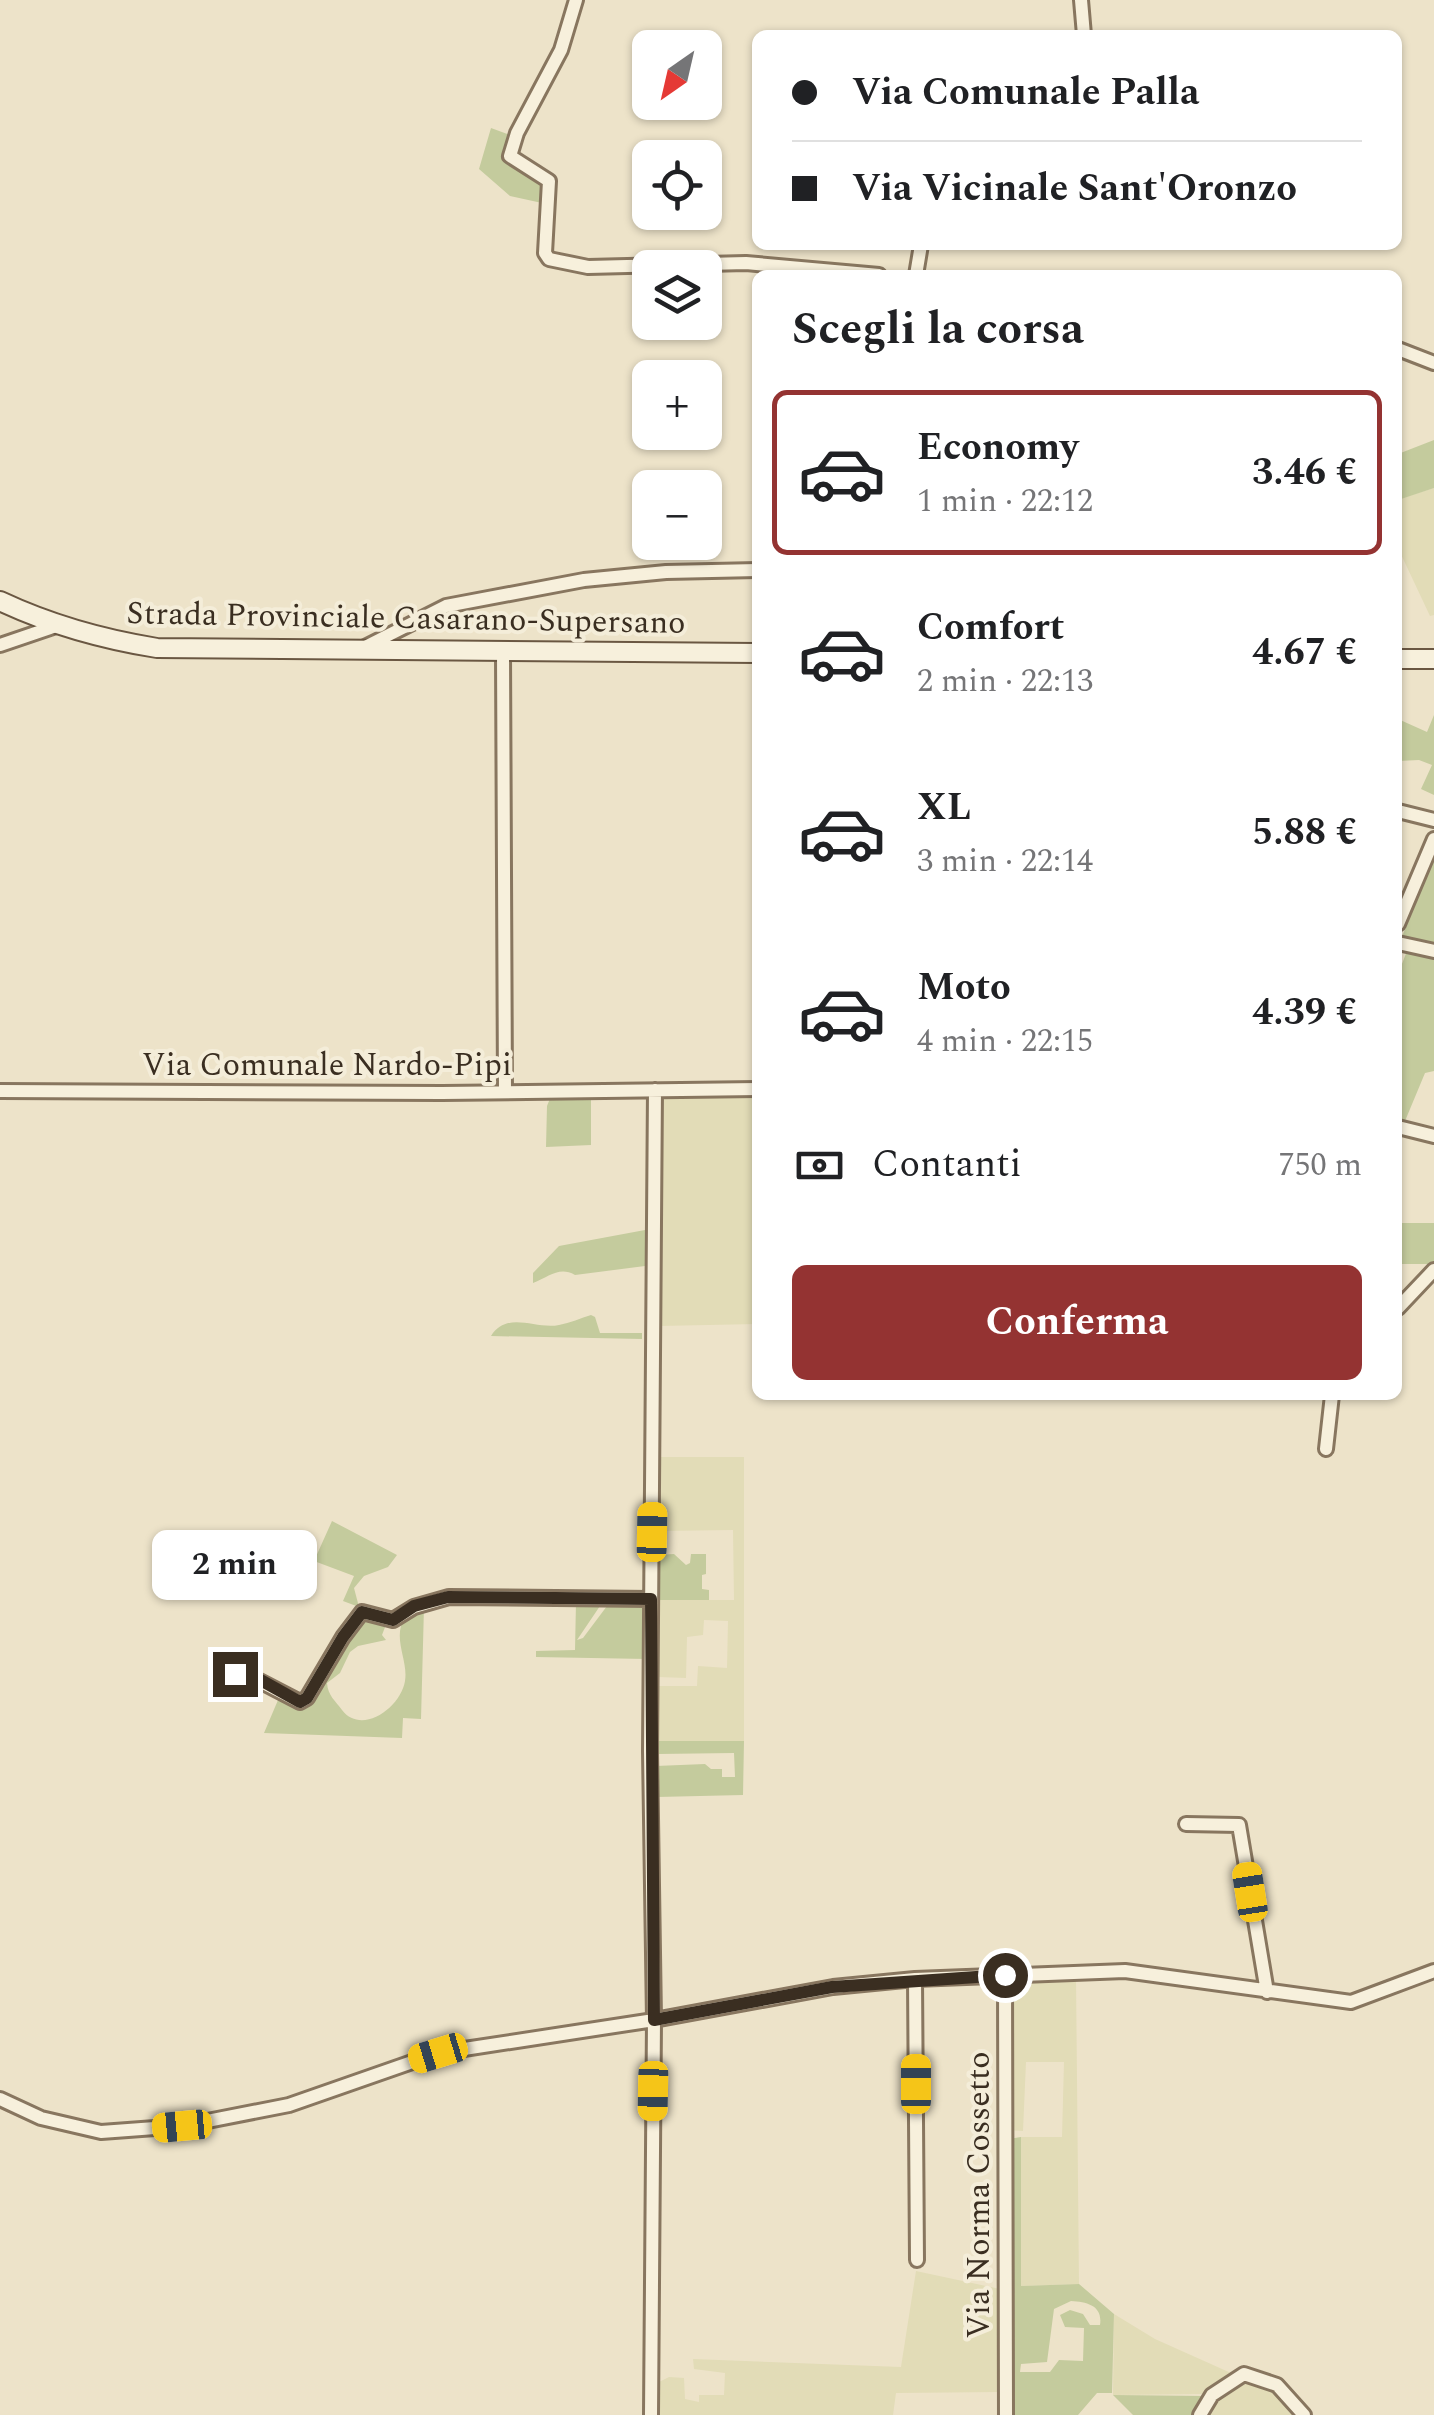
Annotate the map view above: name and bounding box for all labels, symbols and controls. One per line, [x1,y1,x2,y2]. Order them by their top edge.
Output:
north arrow [632,30,722,120]
map controls [632,30,722,560]
text: Via Comunale Palla [852,64,1199,122]
button: locate [632,140,722,230]
text: Via Vicinale Sant'Oronzo [852,160,1297,218]
button: layers [632,250,722,340]
text: Scegli la corsa [792,295,1084,364]
button: + [632,360,722,450]
text: Economy [917,419,1078,477]
icon: car [797,428,887,518]
text: 3.46 € [1252,444,1357,502]
button: − [632,470,722,560]
text: 1 min · 22:12 [917,477,1093,526]
street label: Strada Provinciale Casarano-Supersano [126,589,686,648]
text: Comfort [917,599,1064,657]
icon: car [797,608,887,698]
text: 4.67 € [1252,624,1357,682]
text: 2 min · 22:13 [917,657,1093,706]
text: XL [917,779,971,837]
icon: car [797,788,887,878]
text: 5.88 € [1252,804,1357,862]
text: 3 min · 22:14 [917,837,1093,886]
text: Moto [917,959,1011,1017]
icon: car [797,968,887,1058]
text: 4.39 € [1252,984,1357,1042]
text: 4 min · 22:15 [917,1017,1093,1066]
street label: Via Comunale Nardo-Pipi [142,1041,512,1090]
text: Contanti [872,1136,1022,1194]
icon: cash [792,1138,847,1193]
text: 750 m [1278,1141,1362,1190]
button: Conferma [792,1265,1362,1380]
car [636,1502,668,1562]
callout: 2 min [152,1529,318,1599]
text: 2 min [192,1540,277,1589]
route end [213,1652,258,1697]
car [1230,1860,1270,1924]
route start [983,1953,1028,1998]
car [405,2030,471,2076]
street label: Via Norma Cossetto [955,2051,1004,2339]
car [901,2054,931,2114]
car [637,2061,669,2121]
car [151,2108,213,2144]

